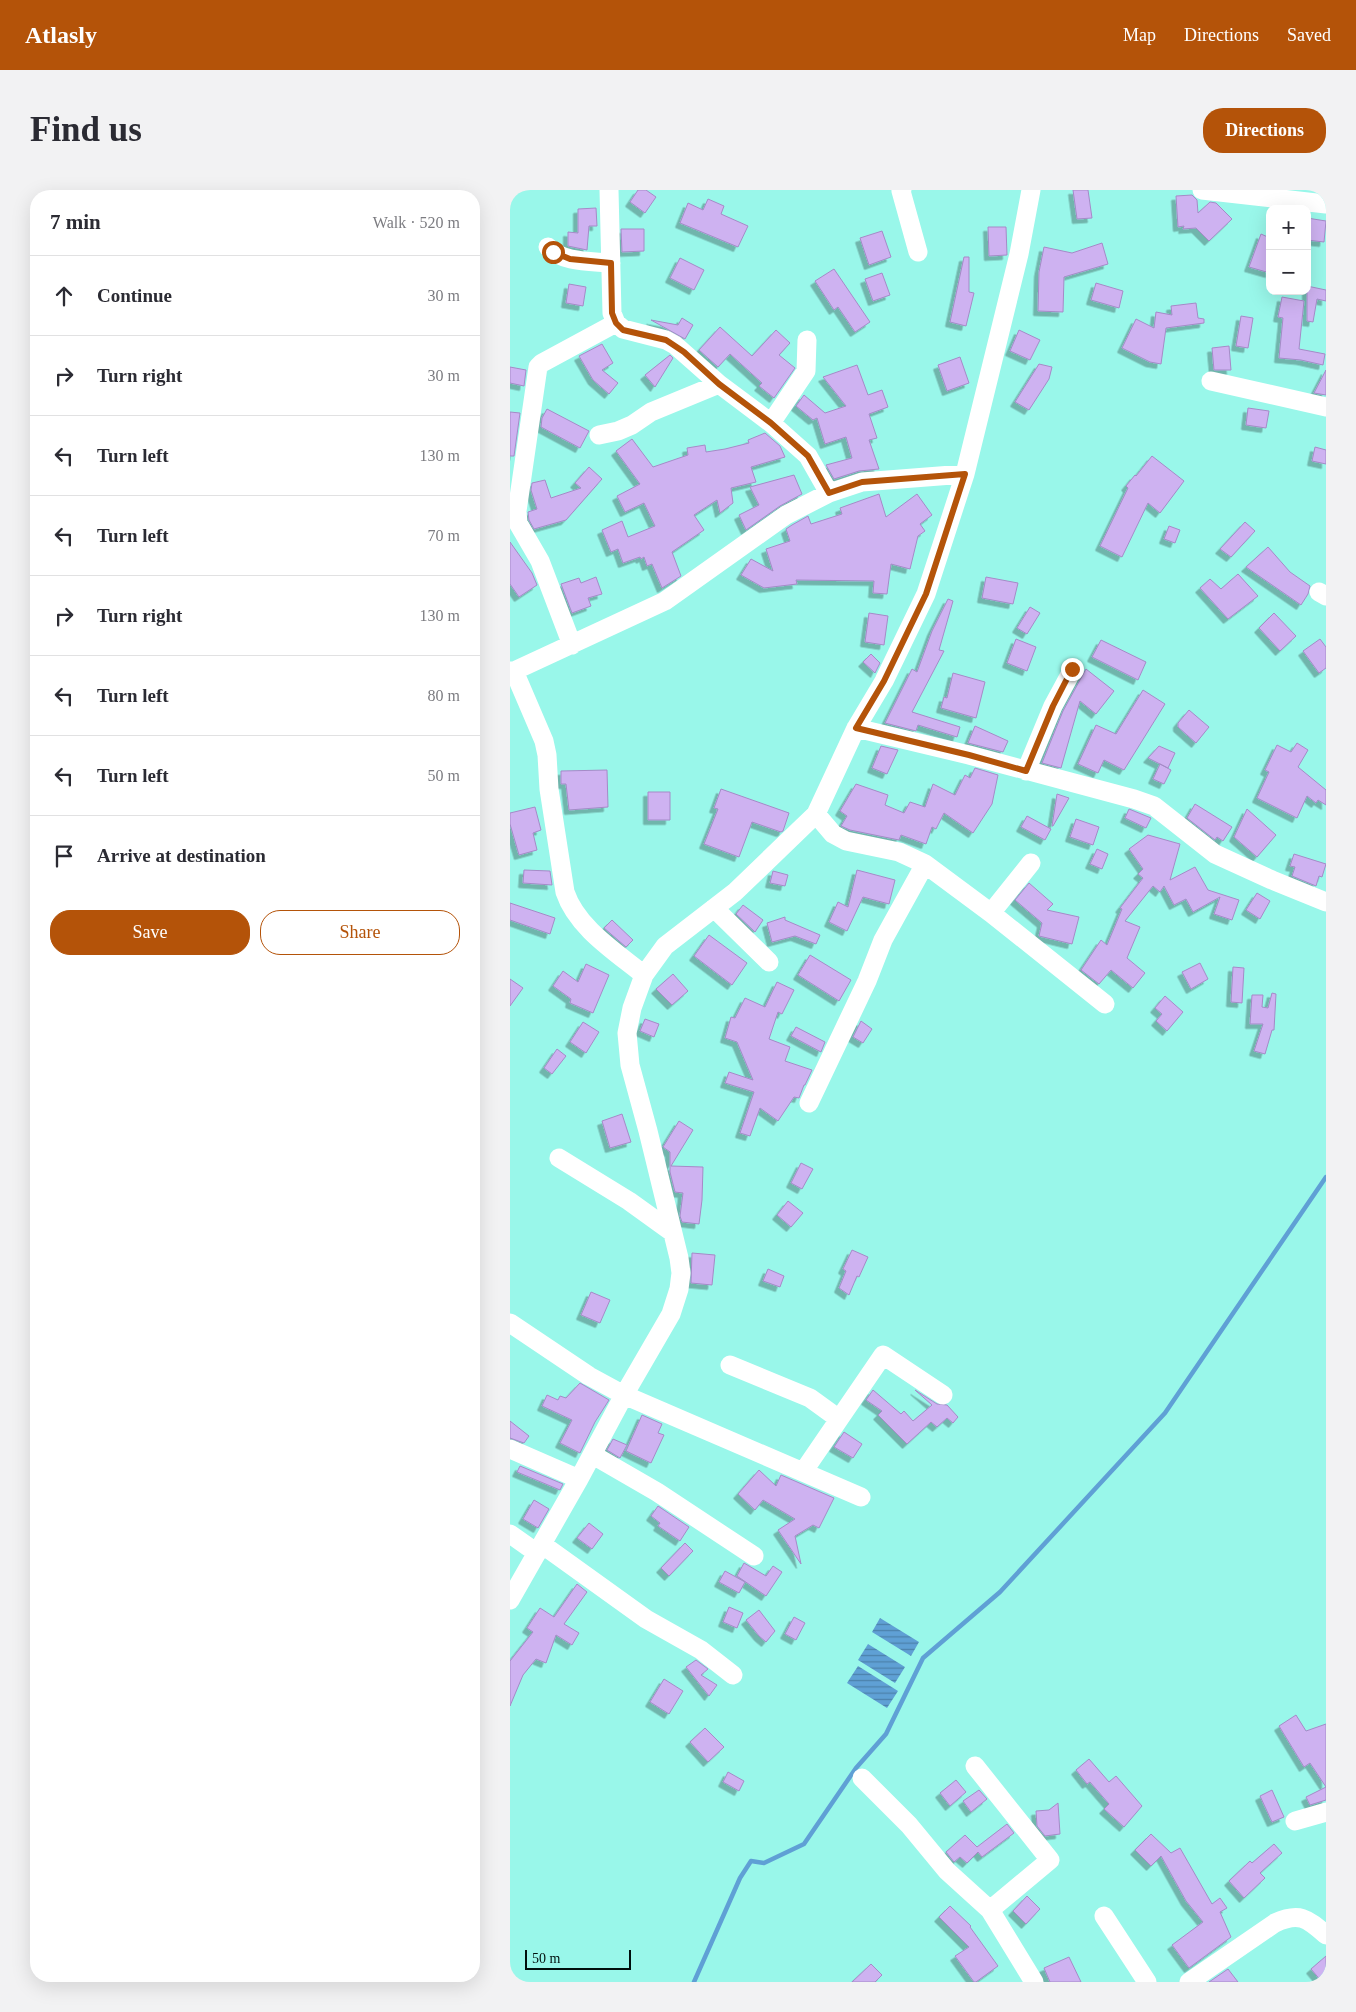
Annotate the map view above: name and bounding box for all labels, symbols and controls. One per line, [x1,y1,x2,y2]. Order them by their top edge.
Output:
text: Atlasly [25,22,97,48]
text: Map [1123,25,1156,45]
text: Directions [1184,25,1259,45]
text: Saved [1287,25,1331,45]
button: Directions [1203,108,1326,153]
text: Find us [30,110,142,149]
map controls [1266,205,1311,295]
button: + [1266,205,1311,250]
text: 7 min [50,210,101,234]
text: Walk · 520 m [373,214,460,231]
route start [542,241,565,264]
button: − [1266,250,1311,295]
icon: ahead [50,282,78,310]
text: Continue [97,285,172,306]
text: 30 m [428,287,460,304]
icon: right [50,362,78,390]
text: Turn right [97,365,182,386]
text: 30 m [428,367,460,384]
icon: left [50,442,78,470]
text: Turn left [97,445,169,466]
text: 130 m [420,447,460,464]
icon: left [50,522,78,550]
text: Turn left [97,525,169,546]
text: 70 m [428,527,460,544]
icon: right [50,602,78,630]
text: Turn right [97,605,182,626]
text: 130 m [420,607,460,624]
route end [1061,658,1084,681]
icon: left [50,682,78,710]
text: Turn left [97,685,169,706]
text: 80 m [428,687,460,704]
icon: left [50,762,78,790]
text: Turn left [97,765,169,786]
text: 50 m [428,767,460,784]
icon: arrive [50,842,78,870]
text: Arrive at destination [97,845,266,866]
button: Save [50,910,250,955]
button: Share [260,910,460,955]
scale bar [525,1947,631,1970]
text: 50 m [532,1951,560,1966]

